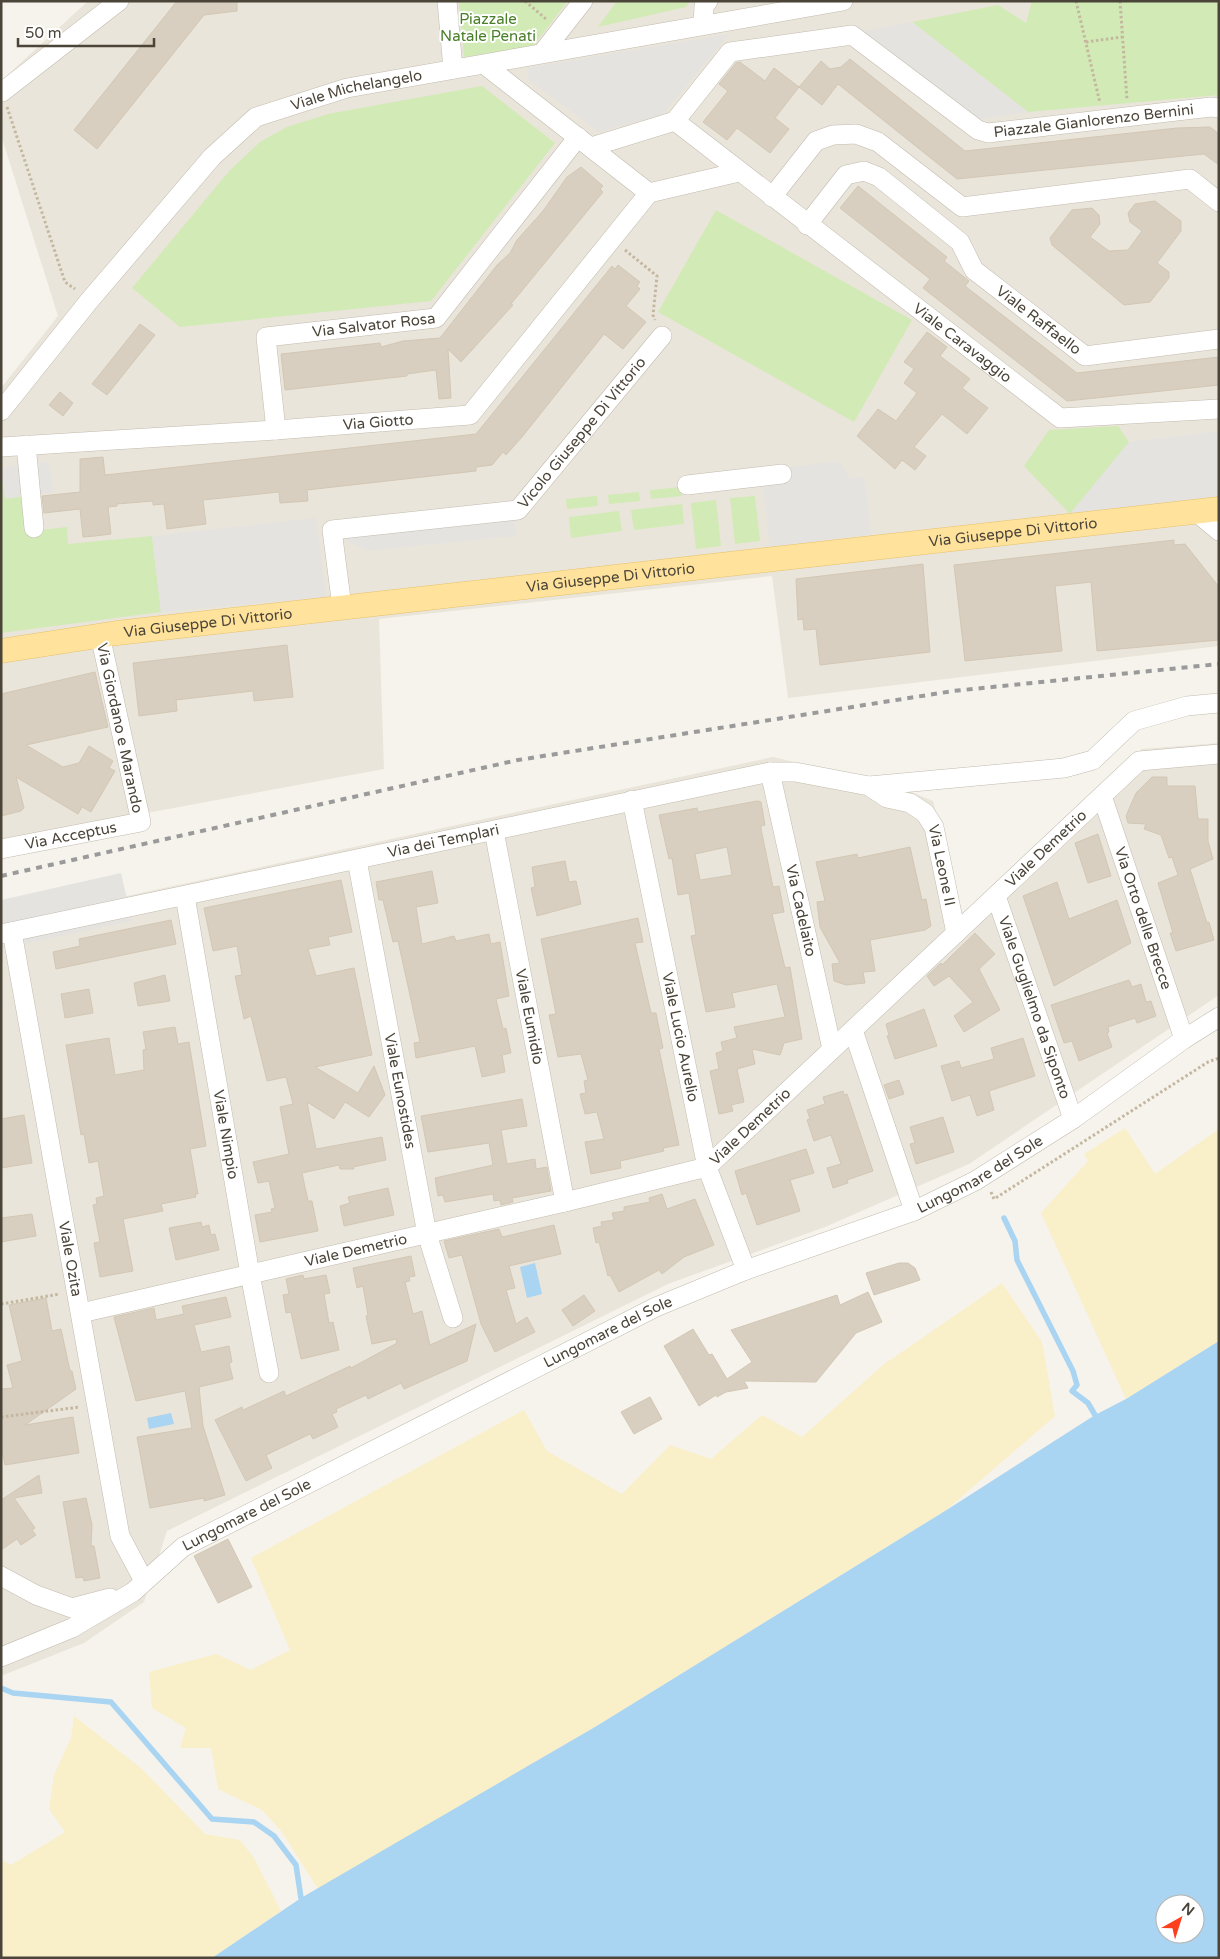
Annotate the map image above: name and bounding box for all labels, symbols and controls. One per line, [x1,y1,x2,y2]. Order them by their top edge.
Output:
park label: Piazzale Natale Penati [440,10,536,45]
scale bar [18,15,154,47]
text: 50 m [25,24,62,42]
street label: Viale Michelangelo [289,66,423,114]
street label: Piazzale Gianlorenzo Bernini [993,100,1195,141]
street label: Viale Raffaello [993,282,1085,359]
street label: Viale Caravaggio [910,299,1015,386]
street label: Via Salvator Rosa [311,309,436,341]
street label: Vicolo Giuseppe Di Vittorio [514,353,650,512]
street label: Via Giotto [342,410,414,434]
street label: Via Giuseppe Di Vittorio [928,514,1098,551]
street label: Via Giuseppe Di Vittorio [525,559,696,596]
street label: Via Giuseppe Di Vittorio [123,604,293,641]
street label: Via Giordano e Marando [93,641,147,815]
street label: Viale Demetrio [1002,806,1090,891]
street label: Via Acceptus [23,818,118,853]
street label: Via dei Templari [386,820,501,861]
street label: Via Leone II [925,823,959,907]
street label: Via Orto delle Brecce [1111,845,1176,992]
street label: Via Cadelaito [782,863,820,958]
street label: Viale Guglielmo da Siponto [995,914,1074,1101]
street label: Viale Eumidio [512,967,547,1066]
street label: Viale Lucio Aurelio [658,971,702,1104]
street label: Viale Eunostides [381,1032,420,1150]
street label: Viale Demetrio [706,1084,794,1169]
street label: Viale Nimpio [209,1088,243,1181]
street label: Lungomare del Sole [914,1131,1046,1217]
street label: Viale Ozita [55,1220,86,1298]
street label: Viale Demetrio [303,1229,409,1270]
street label: Lungomare del Sole [540,1292,675,1372]
street label: Lungomare del Sole [179,1475,314,1555]
north arrow [1155,1894,1205,1944]
text: N [1178,1899,1198,1919]

